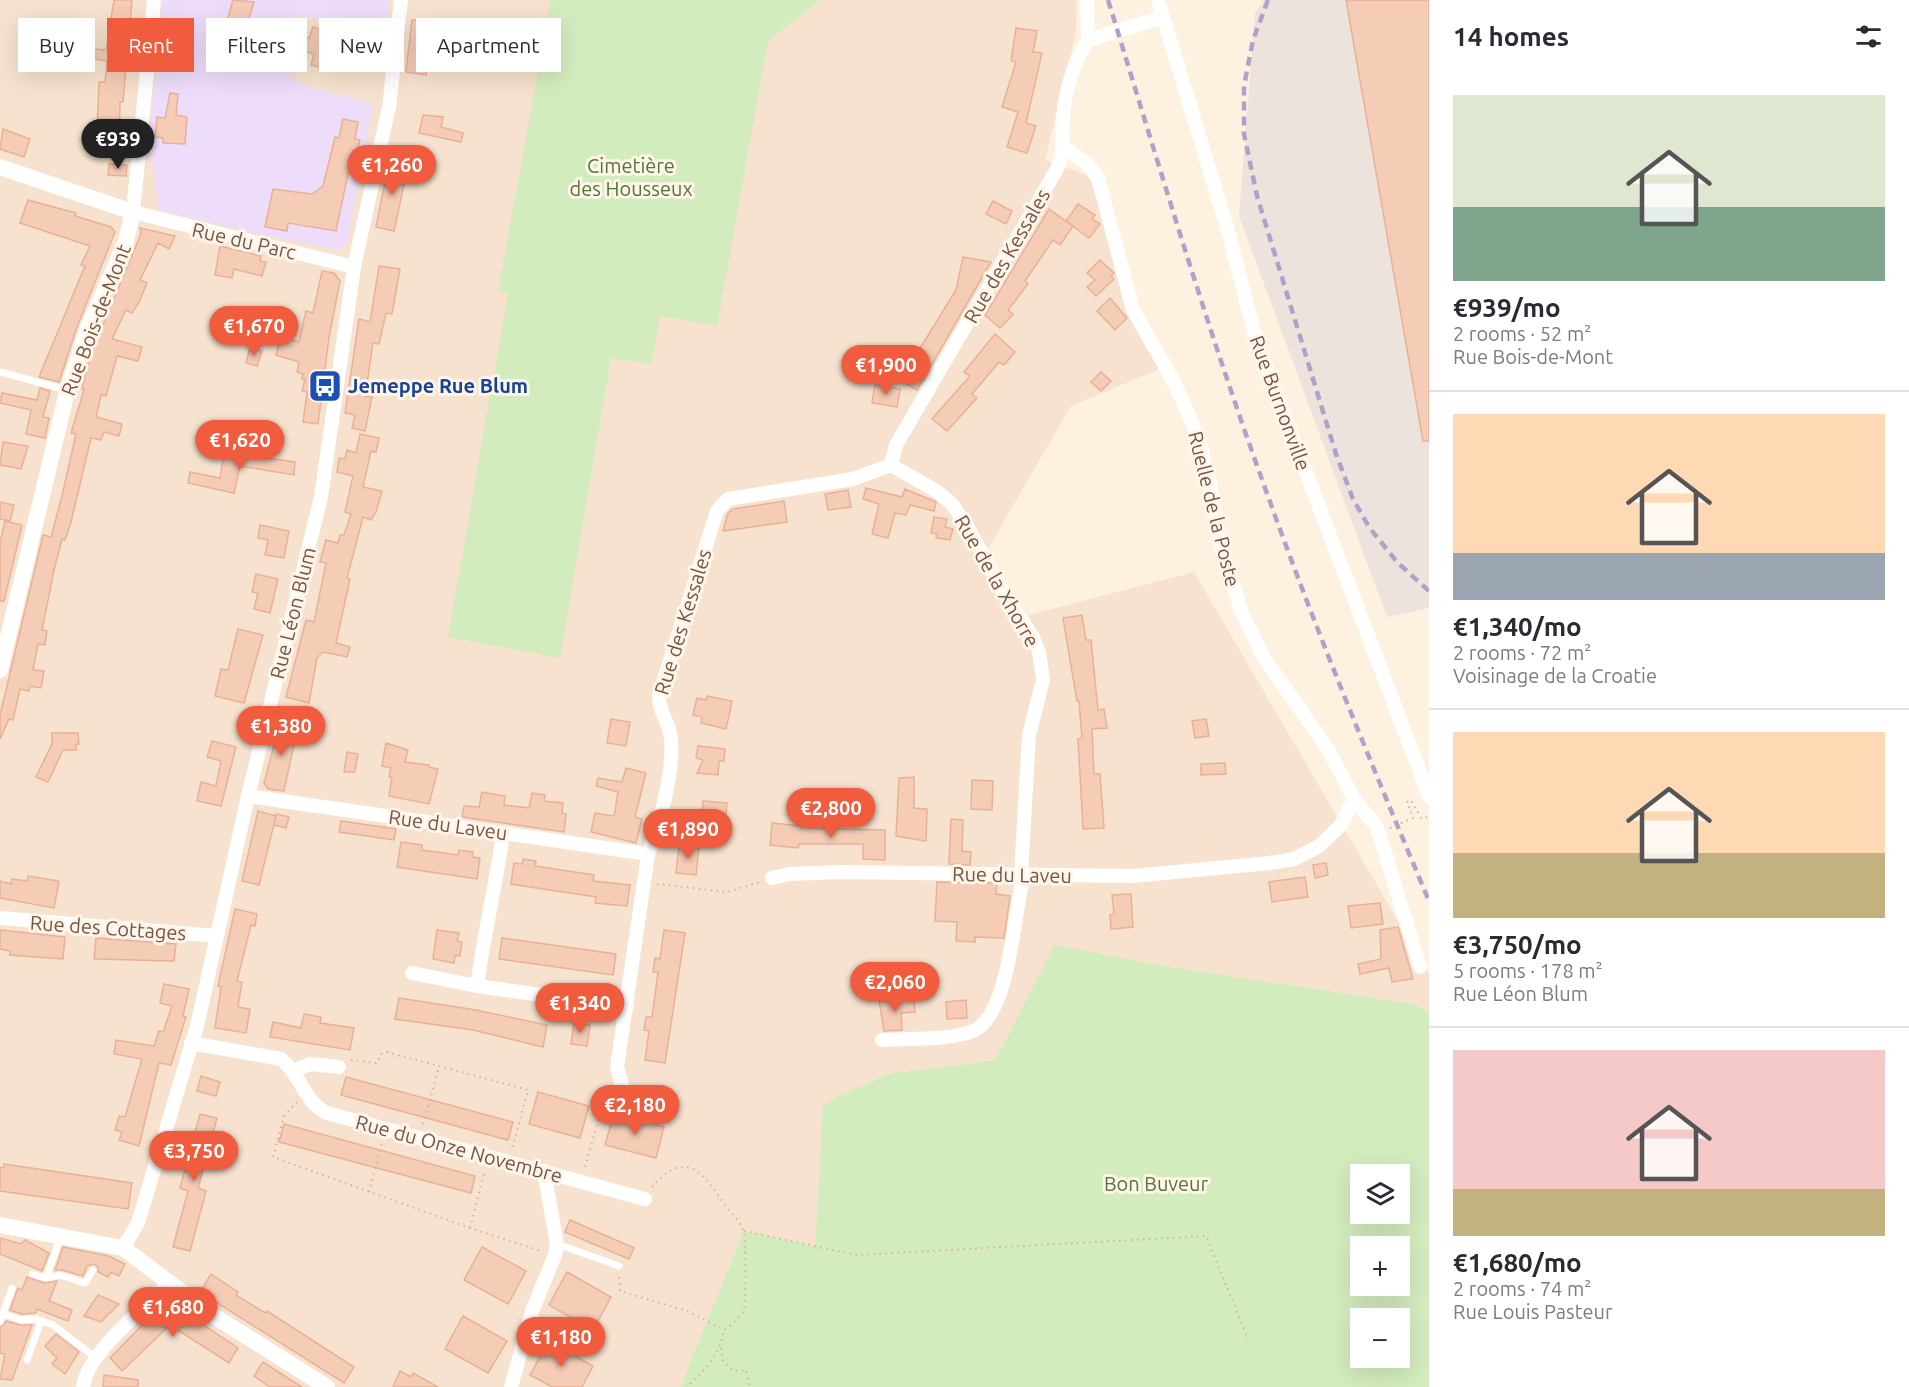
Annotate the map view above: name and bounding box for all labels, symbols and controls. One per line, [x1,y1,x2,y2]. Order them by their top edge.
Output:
chip: Buy [18,18,95,72]
chip: Rent [107,18,194,72]
chip: Filters [206,18,307,72]
chip: New [319,18,404,72]
chip: Apartment [416,18,561,72]
icon: filters [1852,20,1885,53]
text: 14 homes [1453,22,1569,51]
pin: €939 [82,119,154,170]
text: €939 [95,127,141,150]
icon: home [1615,134,1723,242]
pin: €1,260 [343,145,441,196]
text: €1,260 [361,153,423,176]
park label: Cimetière des Housseux [570,154,692,200]
street label: Rue des Kessales [959,185,1054,327]
street label: Rue du Parc [190,217,298,264]
street label: Rue Bois-de-Mont [56,241,135,399]
text: €939/mo [1453,293,1561,322]
pin: €1,670 [205,306,303,357]
text: €1,670 [223,314,285,337]
text: 2 rooms · 52 m² [1453,322,1591,345]
street label: Rue Burnonville [1245,332,1316,473]
pin: €1,900 [837,345,935,396]
text: Rue Bois-de-Mont [1453,345,1613,368]
text: €1,900 [855,353,917,376]
bus stop icon: Jemeppe Rue Blum [307,368,343,404]
place label: Jemeppe Rue Blum [348,374,528,397]
pin: €1,620 [191,420,289,471]
text: €1,620 [209,428,271,451]
street label: Ruelle de la Poste [1184,429,1245,589]
icon: home [1615,453,1723,561]
street label: Rue de la Xhorre [950,511,1045,651]
street label: Rue Léon Blum [265,545,320,681]
street label: Rue des Kessales [649,546,716,697]
text: €1,340/mo [1453,612,1582,641]
text: 2 rooms · 72 m² [1453,641,1591,664]
text: Voisinage de la Croatie [1453,664,1657,687]
pin: €1,380 [232,706,330,757]
text: €1,380 [250,714,312,737]
icon: home [1615,771,1723,879]
pin: €2,800 [782,788,880,839]
text: €2,800 [800,796,862,819]
street label: Rue du Laveu [387,805,509,844]
pin: €1,890 [639,809,737,860]
text: €1,890 [657,817,719,840]
street label: Rue du Laveu [952,862,1072,887]
street label: Rue des Cottages [29,911,187,944]
text: €3,750/mo [1453,930,1582,959]
text: 5 rooms · 178 m² [1453,959,1603,982]
pin: €2,060 [846,962,944,1013]
text: €2,060 [864,970,926,993]
text: Rue Léon Blum [1453,982,1588,1005]
pin: €1,340 [531,983,629,1034]
text: €1,340 [549,991,611,1014]
pin: €2,180 [586,1085,684,1136]
icon: home [1615,1089,1723,1197]
text: €2,180 [604,1093,666,1116]
street label: Rue du Onze Novembre [353,1110,565,1187]
pin: €3,750 [145,1131,243,1182]
text: €3,750 [163,1139,225,1162]
map controls [1350,1164,1410,1368]
button: layers [1350,1164,1410,1224]
park label: Bon Buveur [1104,1172,1209,1195]
button: + [1350,1236,1410,1296]
text: €1,680/mo [1453,1248,1582,1277]
text: 2 rooms · 74 m² [1453,1277,1591,1300]
pin: €1,680 [124,1287,222,1338]
text: €1,680 [142,1295,204,1318]
text: Rue Louis Pasteur [1453,1300,1613,1323]
button: − [1350,1308,1410,1368]
pin: €1,180 [512,1317,610,1368]
text: €1,180 [530,1325,592,1348]

